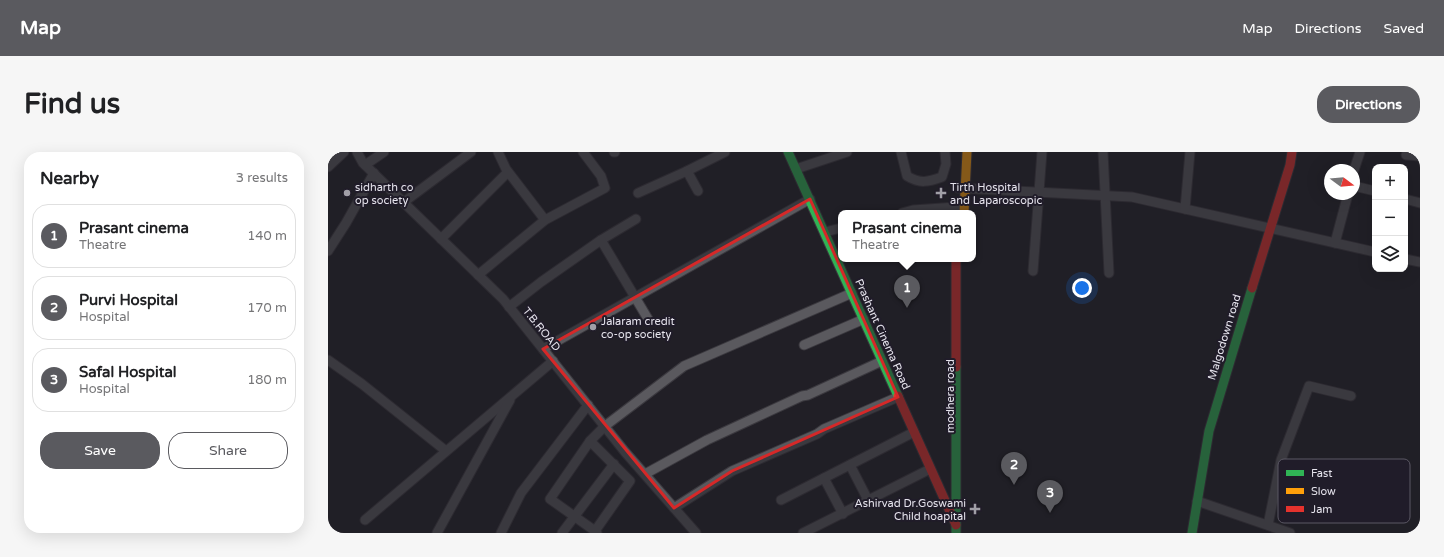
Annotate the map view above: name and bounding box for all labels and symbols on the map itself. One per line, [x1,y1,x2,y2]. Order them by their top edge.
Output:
north arrow [1324,164,1360,200]
place label: sidharth co op society [355,181,414,207]
place label: Tirth Hospital and Laparoscopic [950,181,1043,207]
marker: Tirth Hospital and Laparoscopic [935,187,947,199]
marker: sidharth co op society [342,188,352,198]
pin: 1 [894,275,920,308]
street label: Prashant Cinema Road [852,277,913,392]
your location [1072,278,1092,298]
street label: Malgodown road [1205,293,1244,382]
street label: T.B.ROAD [520,305,563,354]
place label: Jalaram credit co-op society [601,315,675,341]
marker: Jalaram credit co-op society [588,322,598,332]
street label: modhera road [944,359,957,433]
pin: 2 [1001,452,1027,485]
legend [1278,459,1410,523]
text: Fast [1311,467,1332,480]
pin: 3 [1037,480,1063,513]
text: Slow [1311,485,1336,498]
place label: Ashirvad Dr.Goswami Child hoapital [855,497,966,523]
marker: Ashirvad Dr.Goswami Child hoapital [969,503,981,515]
text: Jam [1311,503,1332,516]

